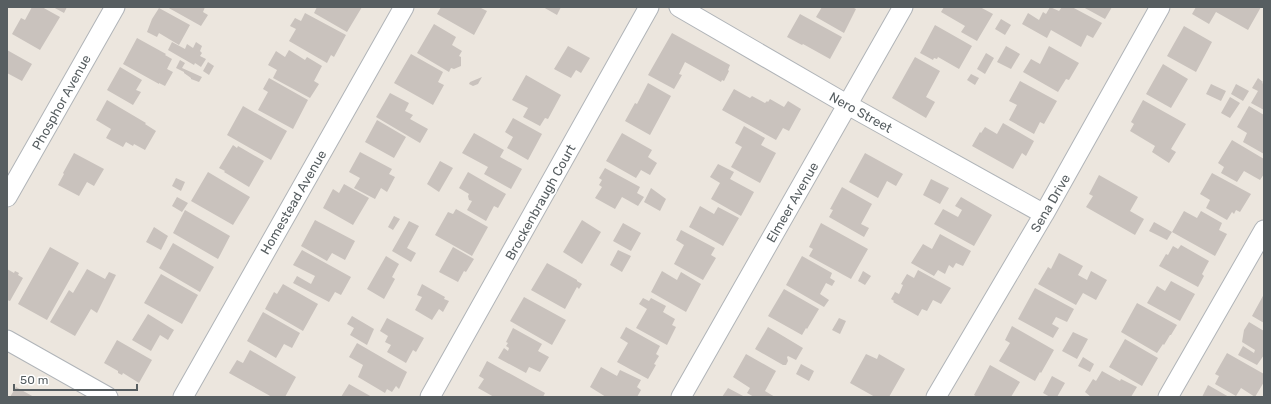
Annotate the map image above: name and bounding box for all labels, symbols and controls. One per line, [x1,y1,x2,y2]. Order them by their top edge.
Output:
street label: Phosphor Avenue [29,52,94,152]
street label: Nero Street [827,89,895,136]
street label: Brockenbraugh Court [502,142,579,263]
street label: Homestead Avenue [257,147,329,257]
street label: Elmeer Avenue [763,159,821,245]
street label: Sena Drive [1028,171,1073,235]
scale bar [14,366,137,392]
text: 50 m [20,373,48,387]

